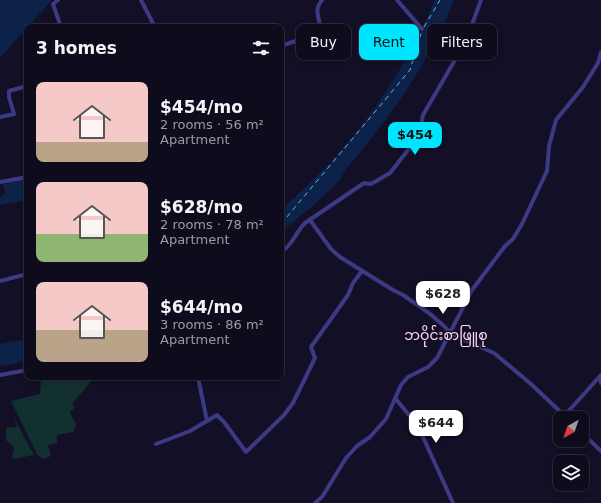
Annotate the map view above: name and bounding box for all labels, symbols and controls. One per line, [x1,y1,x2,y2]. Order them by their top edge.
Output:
chip: Buy [296,24,351,60]
chip: Rent [359,24,419,60]
chip: Filters [427,24,497,60]
icon: filters [250,37,272,59]
text: 3 homes [36,38,117,58]
text: $454/mo [160,97,243,117]
icon: home [68,98,116,146]
text: 2 rooms · 56 m² [160,117,264,132]
pin: $454 [391,122,439,156]
text: $454 [397,127,433,142]
text: Apartment [160,132,230,147]
text: $628/mo [160,197,243,217]
icon: home [68,198,116,246]
text: 2 rooms · 78 m² [160,217,264,232]
text: Apartment [160,232,230,247]
pin: $628 [419,281,467,315]
text: $628 [425,286,461,301]
text: $644/mo [160,297,243,317]
icon: home [68,298,116,346]
text: 3 rooms · 86 m² [160,317,264,332]
district label: ဘဝိုင်းစာဖြူစု [404,325,488,347]
text: Apartment [160,332,230,347]
pin: $644 [412,410,460,444]
north arrow [553,411,589,447]
map controls [553,411,589,491]
text: $644 [418,415,454,430]
button: layers [553,455,589,491]

